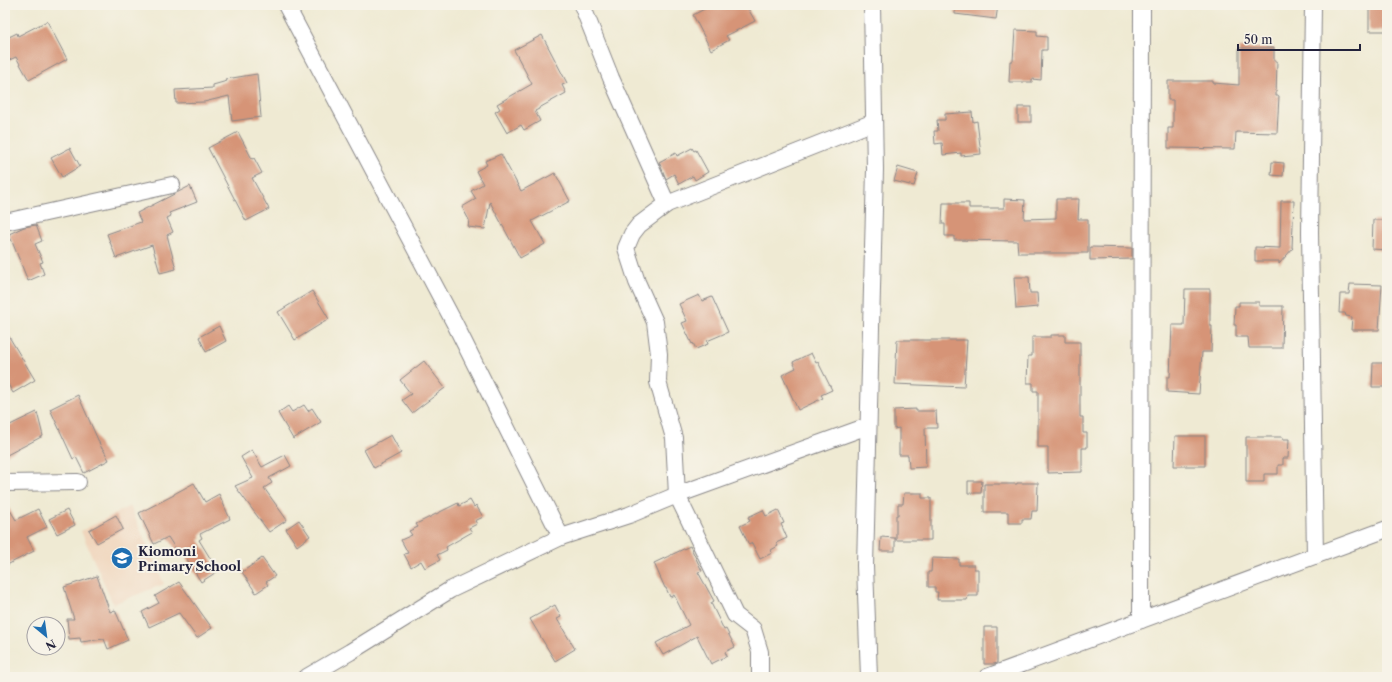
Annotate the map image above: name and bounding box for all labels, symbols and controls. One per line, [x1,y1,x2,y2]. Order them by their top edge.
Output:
scale bar [1238,26,1360,52]
text: 50 m [1244,32,1273,47]
place label: Kiomoni Primary School [138,543,242,574]
school or university icon: Kiomoni Primary School [109,545,135,571]
north arrow [26,616,66,656]
text: N [43,636,58,653]

